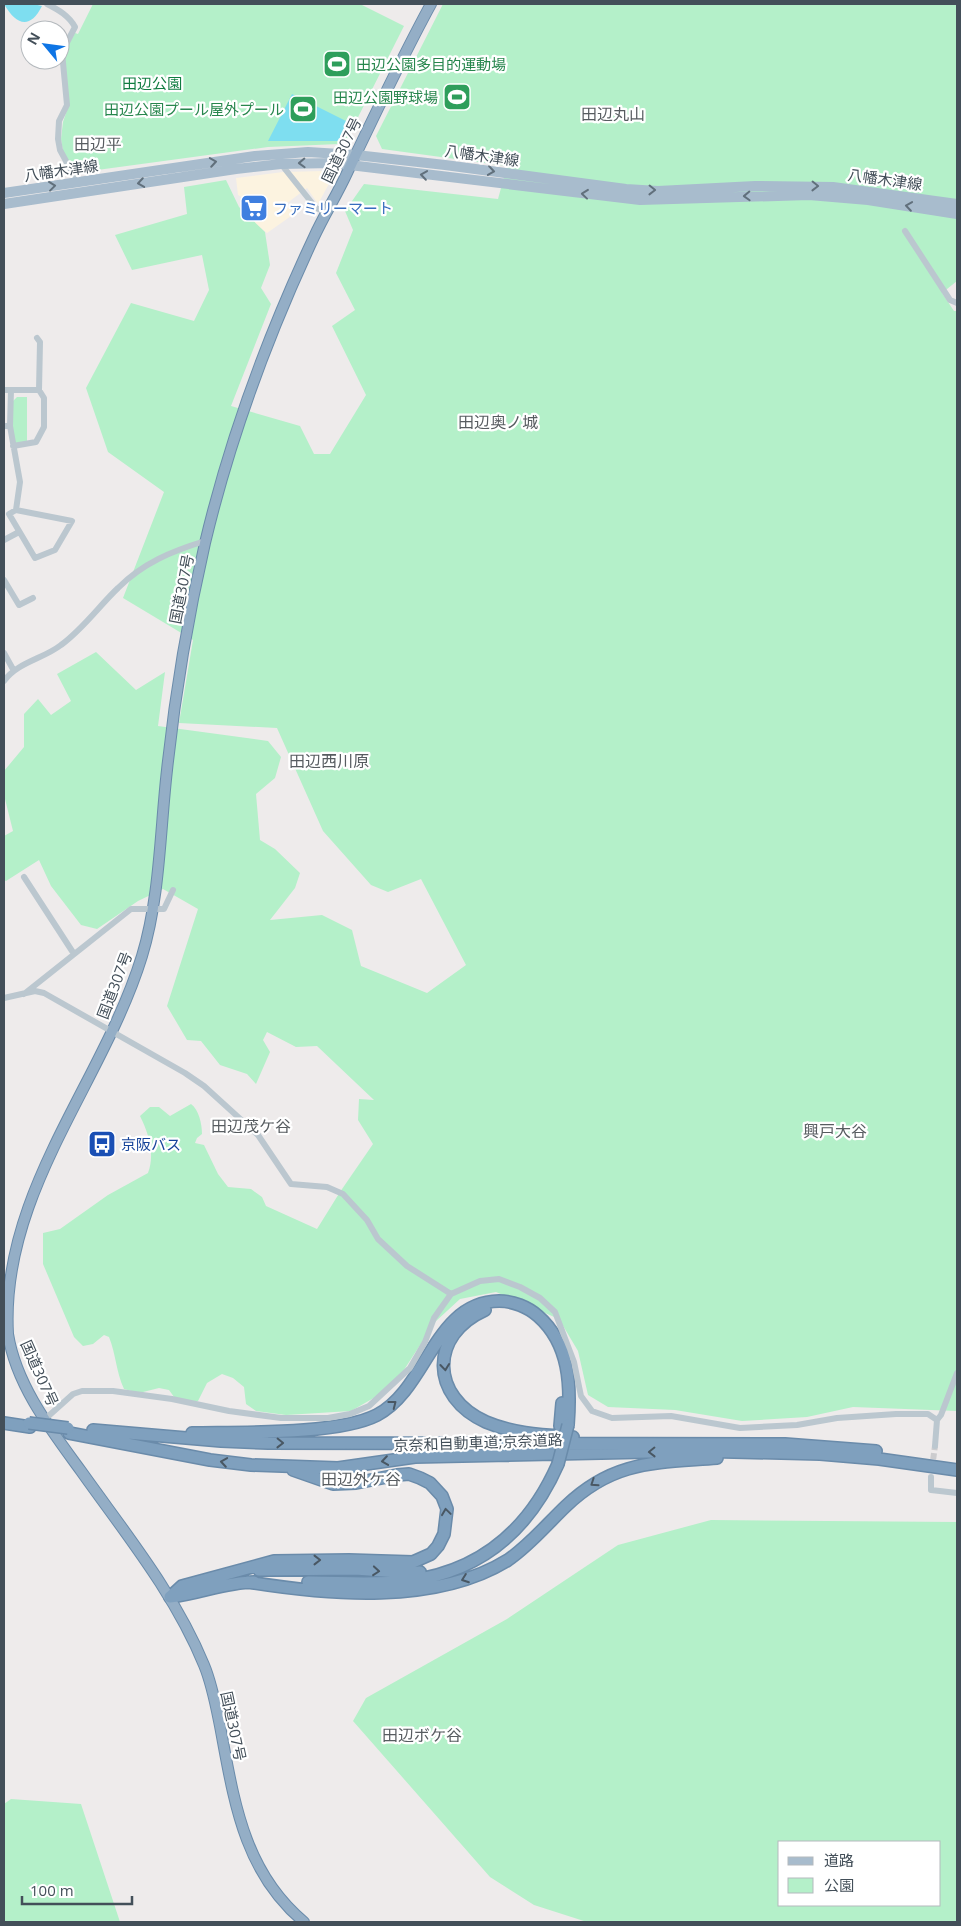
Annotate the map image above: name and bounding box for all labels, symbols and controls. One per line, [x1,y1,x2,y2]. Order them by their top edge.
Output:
north arrow [20,20,70,70]
text: N [22,29,44,48]
sports icon: 田辺公園多目的運動場 [322,49,352,79]
place label: 田辺公園多目的運動場 [356,54,506,74]
park label: 田辺公園 [122,73,182,93]
sports icon: 田辺公園野球場 [442,82,472,112]
place label: 田辺公園野球場 [333,87,438,107]
sports icon: 田辺公園プール屋外プール [288,94,318,124]
place label: 田辺公園プール屋外プール [104,99,284,119]
district label: 田辺丸山 [581,103,645,125]
street label: 国道307号 [317,114,365,186]
district label: 田辺平 [74,133,122,155]
street label: 八幡木津線 [443,140,521,170]
street label: 八幡木津線 [22,155,100,185]
one-way arrow [208,158,217,168]
one-way arrow [298,158,306,168]
street label: 八幡木津線 [846,164,924,194]
one-way arrow [487,166,495,176]
one-way arrow [419,171,428,181]
one-way arrow [136,178,145,188]
one-way arrow [48,181,56,192]
one-way arrow [811,181,819,191]
one-way arrow [648,185,656,196]
one-way arrow [581,189,589,200]
one-way arrow [743,190,751,201]
supermarket icon: ファミリーマート [239,193,269,223]
place label: ファミリーマート [273,198,393,218]
one-way arrow [905,202,913,212]
district label: 田辺奥ノ城 [458,411,538,433]
street label: 国道307号 [164,552,198,626]
district label: 田辺西川原 [289,750,369,772]
street label: 国道307号 [92,948,136,1022]
district label: 田辺茂ケ谷 [211,1115,291,1137]
district label: 興戸大谷 [803,1120,867,1142]
bus stop icon: 京阪バス [87,1129,117,1159]
place label: 京阪バス [121,1134,181,1154]
street label: 国道307号 [16,1337,64,1409]
one-way arrow [439,1364,450,1372]
one-way arrow [387,1401,396,1409]
street label: 京奈和自動車道;京奈道路 [393,1429,563,1455]
one-way arrow [276,1438,284,1448]
one-way arrow [648,1447,656,1457]
one-way arrow [381,1455,389,1466]
one-way arrow [219,1458,228,1468]
district label: 田辺外ケ谷 [321,1468,401,1490]
one-way arrow [591,1477,600,1486]
one-way arrow [441,1508,452,1516]
one-way arrow [313,1555,321,1565]
one-way arrow [372,1565,380,1576]
one-way arrow [462,1573,470,1583]
street label: 国道307号 [217,1689,251,1763]
district label: 田辺ボケ谷 [382,1724,462,1746]
legend [778,1841,941,1906]
text: 道路 [824,1850,854,1870]
scale bar [22,1874,132,1906]
text: 公園 [824,1875,854,1895]
text: 100 m [30,1880,74,1900]

